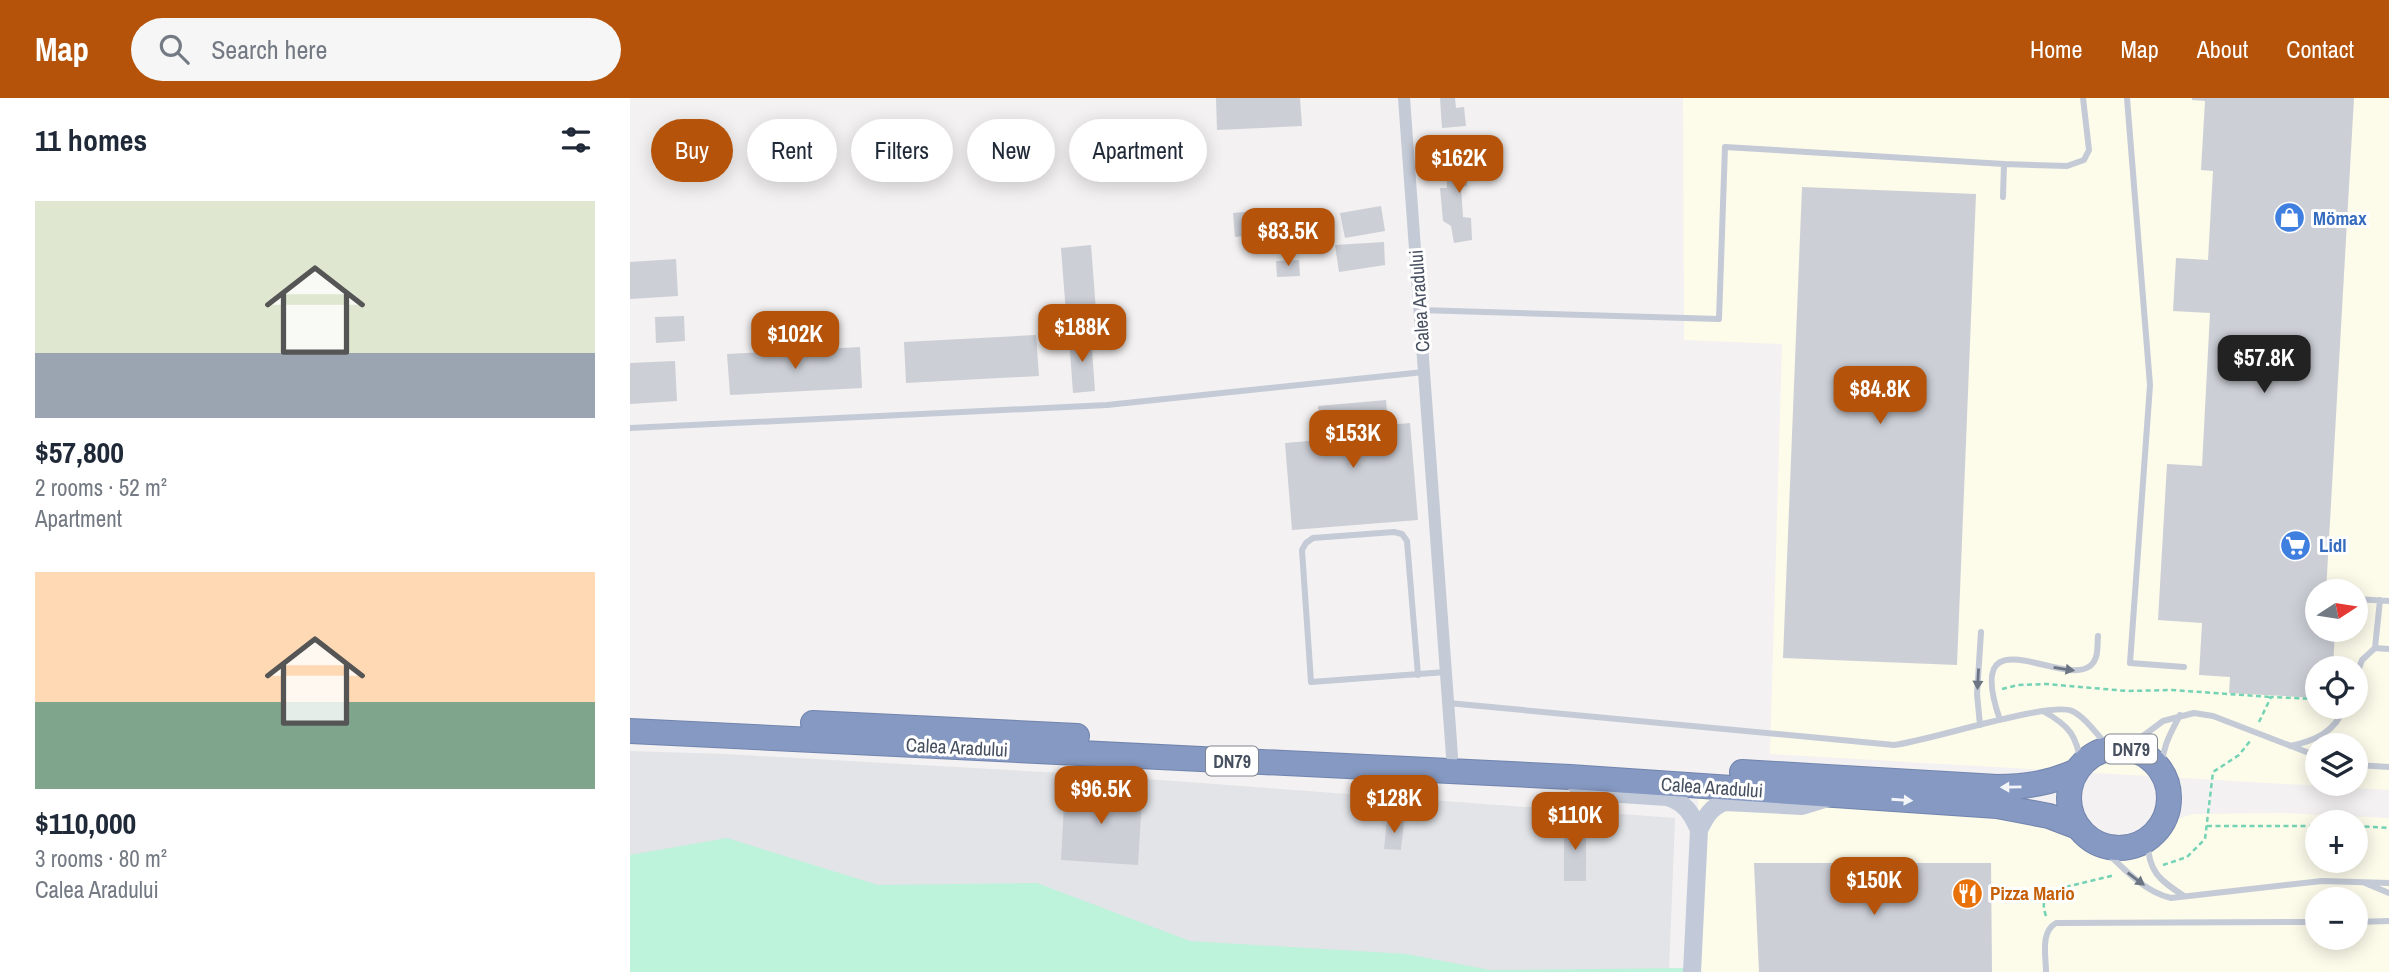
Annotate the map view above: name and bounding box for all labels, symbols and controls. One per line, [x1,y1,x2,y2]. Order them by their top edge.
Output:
search box [131,18,621,81]
text: Map [35,27,89,71]
icon: search [155,30,193,68]
text: Search here [211,32,327,67]
text: Home [2030,33,2082,65]
text: Map [2120,33,2159,65]
text: About [2197,33,2248,65]
text: Contact [2286,33,2354,65]
chip: Buy [651,119,733,182]
chip: Rent [747,119,837,182]
chip: Filters [851,119,953,182]
chip: New [967,119,1055,182]
chip: Apartment [1069,119,1207,182]
text: 11 homes [35,120,147,160]
icon: filters [557,121,595,159]
pin: $162K [1410,136,1508,195]
text: $162K [1431,142,1487,173]
shop icon: Mömax [2273,201,2307,235]
place label: Mömax [2313,205,2367,231]
pin: $83.5K [1231,208,1345,268]
text: $83.5K [1258,215,1318,246]
icon: home [252,247,378,373]
street label: Calea Aradului [1402,249,1436,353]
pin: $188K [1033,304,1131,364]
text: $188K [1054,311,1110,342]
pin: $102K [746,312,844,371]
text: $102K [767,318,823,349]
pin: $57.8K [2207,336,2321,395]
text: $57.8K [2234,342,2294,373]
pin: $84.8K [1823,366,1937,426]
text: $84.8K [1850,373,1910,404]
pin: $153K [1304,410,1402,470]
text: $153K [1325,417,1381,448]
text: $57,800 [35,432,124,472]
text: 2 rooms · 52 m² [35,472,167,503]
text: Apartment [35,503,122,534]
supermarket icon: Lidl [2279,528,2313,562]
place label: Lidl [2319,532,2347,558]
north arrow [2305,579,2368,642]
map controls [2305,579,2368,950]
icon: home [252,618,378,744]
button: locate [2305,656,2368,719]
one-way arrow [2053,664,2075,675]
one-way arrow [1973,668,1984,690]
street label: Calea Aradului [905,731,1009,763]
button: layers [2305,733,2368,796]
road number: DN79 [2105,734,2157,764]
road number: DN79 [1206,746,1258,776]
pin: $96.5K [1044,766,1158,826]
street label: Calea Aradului [1660,770,1764,804]
text: $96.5K [1071,773,1131,804]
pin: $128K [1345,776,1443,835]
one-way arrow [2000,781,2022,793]
text: $128K [1366,782,1422,813]
pin: $110K [1526,792,1624,852]
one-way arrow [1892,795,1914,806]
text: $110K [1548,799,1602,830]
text: $110,000 [35,803,136,843]
button: + [2305,810,2368,873]
text: 3 rooms · 80 m² [35,843,167,874]
pin: $150K [1825,858,1923,917]
text: $150K [1846,864,1902,895]
one-way arrow [2127,871,2145,885]
text: Calea Aradului [35,874,159,905]
restaurant icon: Pizza Mario [1950,876,1984,910]
place label: Pizza Mario [1990,880,2075,906]
button: − [2305,887,2368,950]

